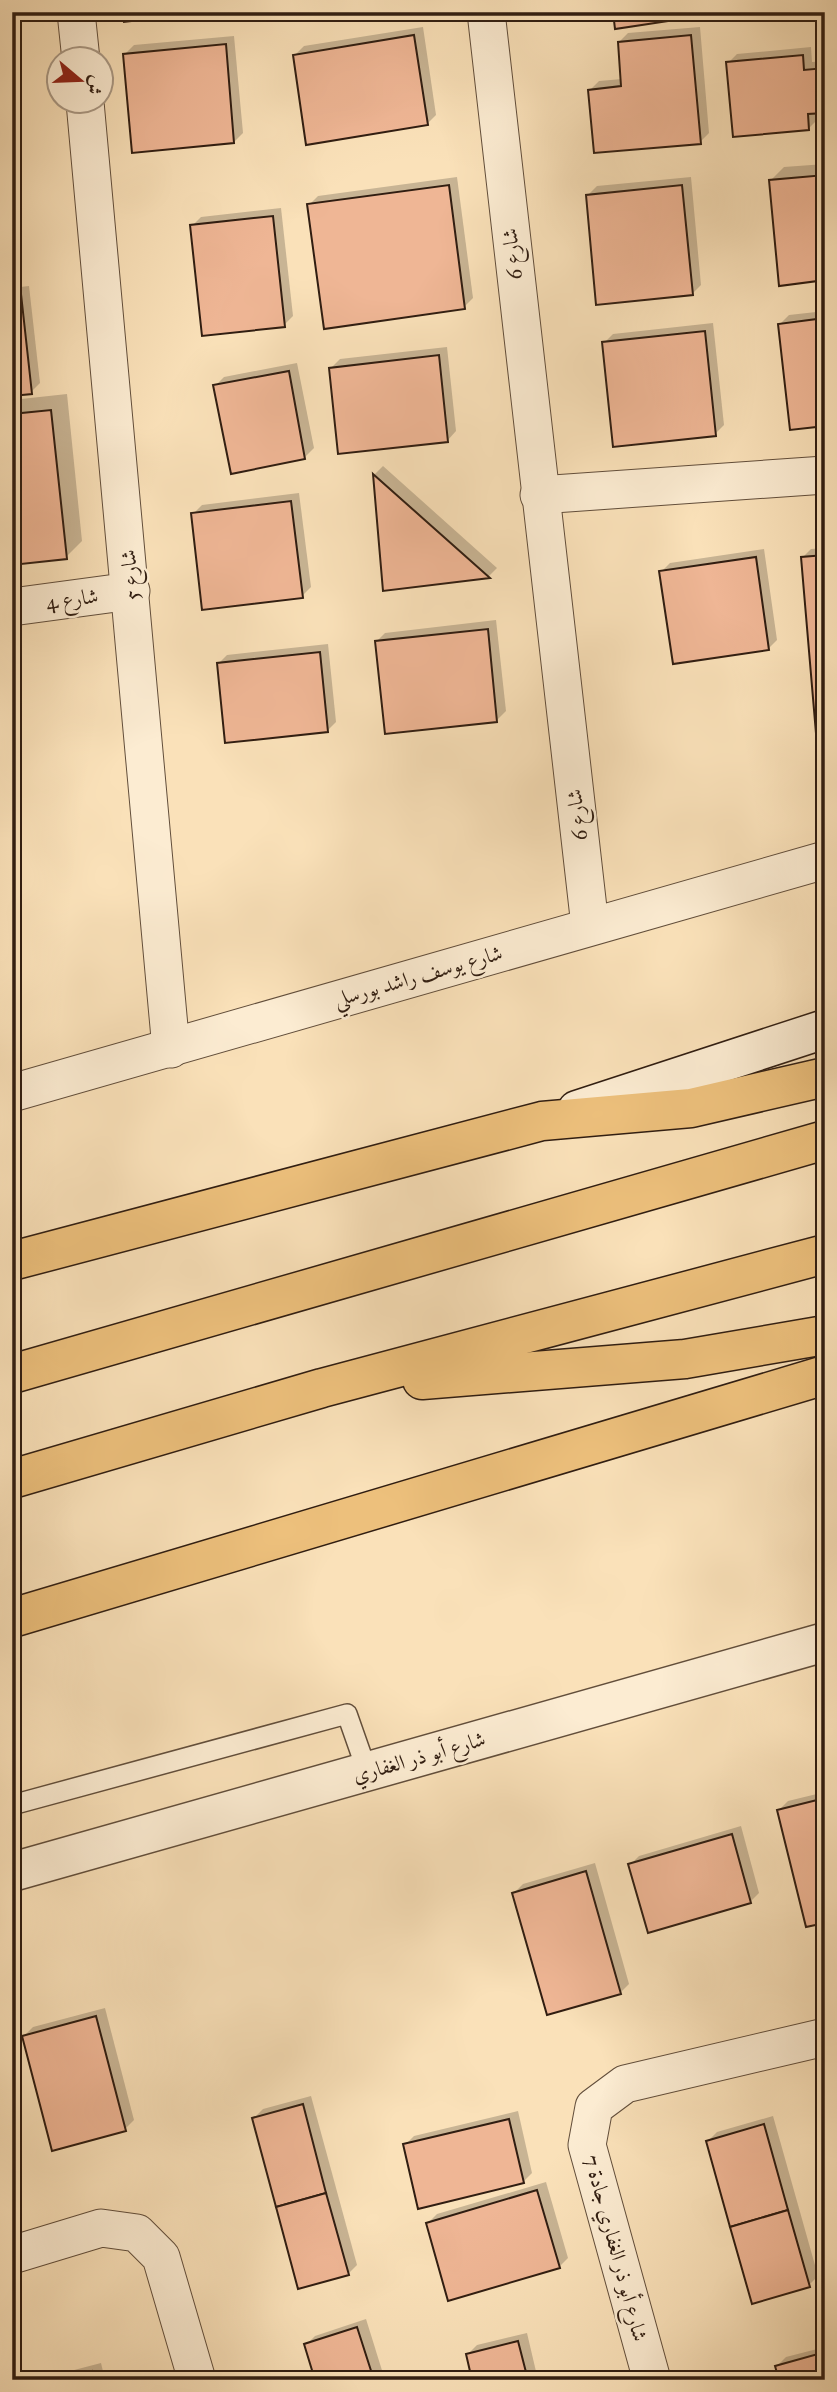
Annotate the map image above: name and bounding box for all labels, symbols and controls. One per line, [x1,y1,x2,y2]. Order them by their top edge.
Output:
north arrow [46,46,116,116]
text: ش [82,73,110,98]
street label: شارع 6 [496,226,533,281]
street label: شارع 5 [115,548,150,601]
street label: شارع 4 [44,582,101,620]
street label: شارع 6 [561,787,598,842]
street label: شارع يوسف راشد بورسلي [331,939,507,1019]
street label: شارع أبو ذر الغفاري [349,1724,490,1793]
street label: شارع أبو ذر الغفاري جادة 7 [574,2151,655,2345]

